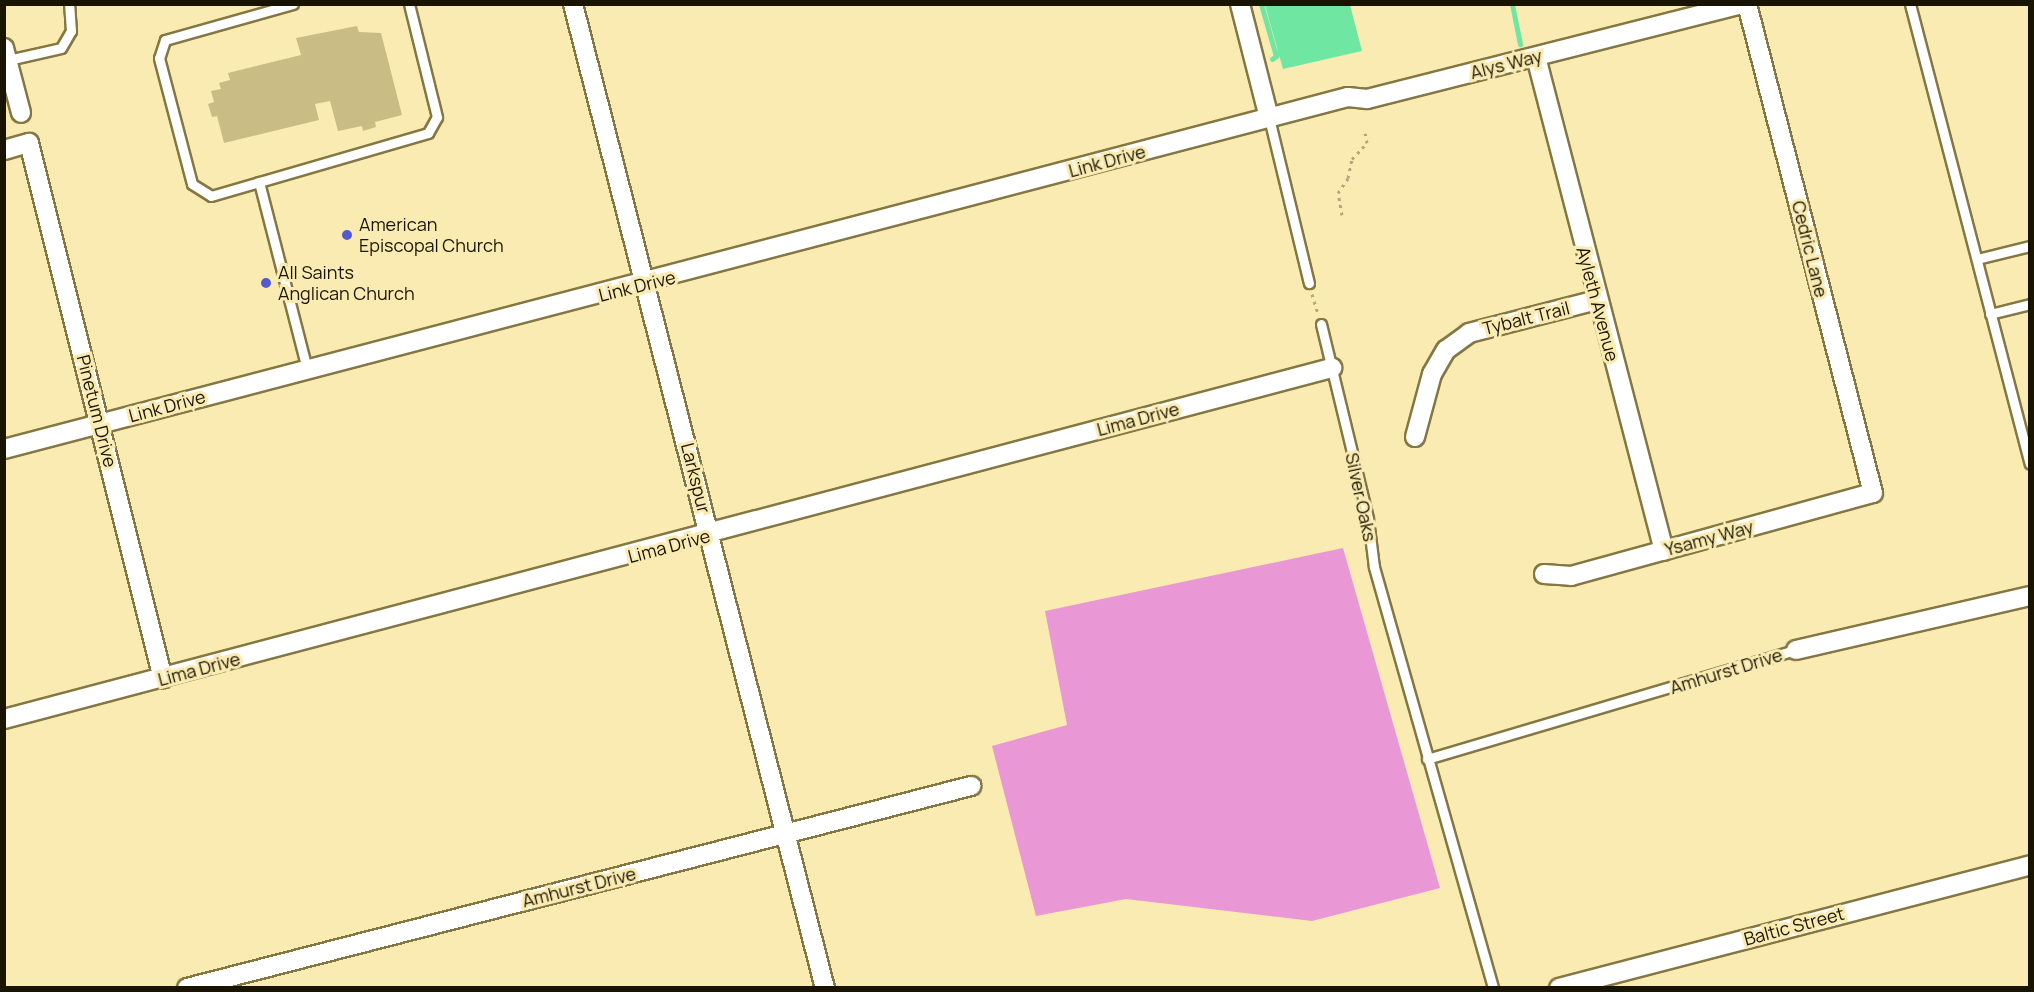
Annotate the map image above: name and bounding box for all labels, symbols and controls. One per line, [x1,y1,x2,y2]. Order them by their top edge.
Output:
street label: Alys Way [1468,45,1544,83]
street label: Link Drive [1066,140,1148,182]
street label: Cedric Lane [1788,199,1832,299]
place label: American Episcopal Church [359,214,504,256]
marker: American Episcopal Church [340,228,354,242]
street label: Ayleth Avenue [1572,244,1624,364]
place label: All Saints Anglican Church [278,262,415,304]
street label: Link Drive [596,266,678,306]
marker: All Saints Anglican Church [259,276,273,290]
street label: Tybalt Trail [1480,297,1572,339]
street label: Pinetum Drive [73,353,121,469]
street label: Link Drive [126,385,208,427]
street label: Lima Drive [1094,398,1182,440]
street label: Larkspur [677,441,715,515]
street label: Silver Oaks [1341,451,1381,543]
street label: Ysamy Way [1662,516,1756,560]
street label: Lima Drive [625,525,713,567]
street label: Amhurst Drive [1667,644,1785,698]
street label: Lima Drive [155,648,243,690]
street label: Amhurst Drive [520,862,638,912]
street label: Baltic Street [1741,902,1847,950]

